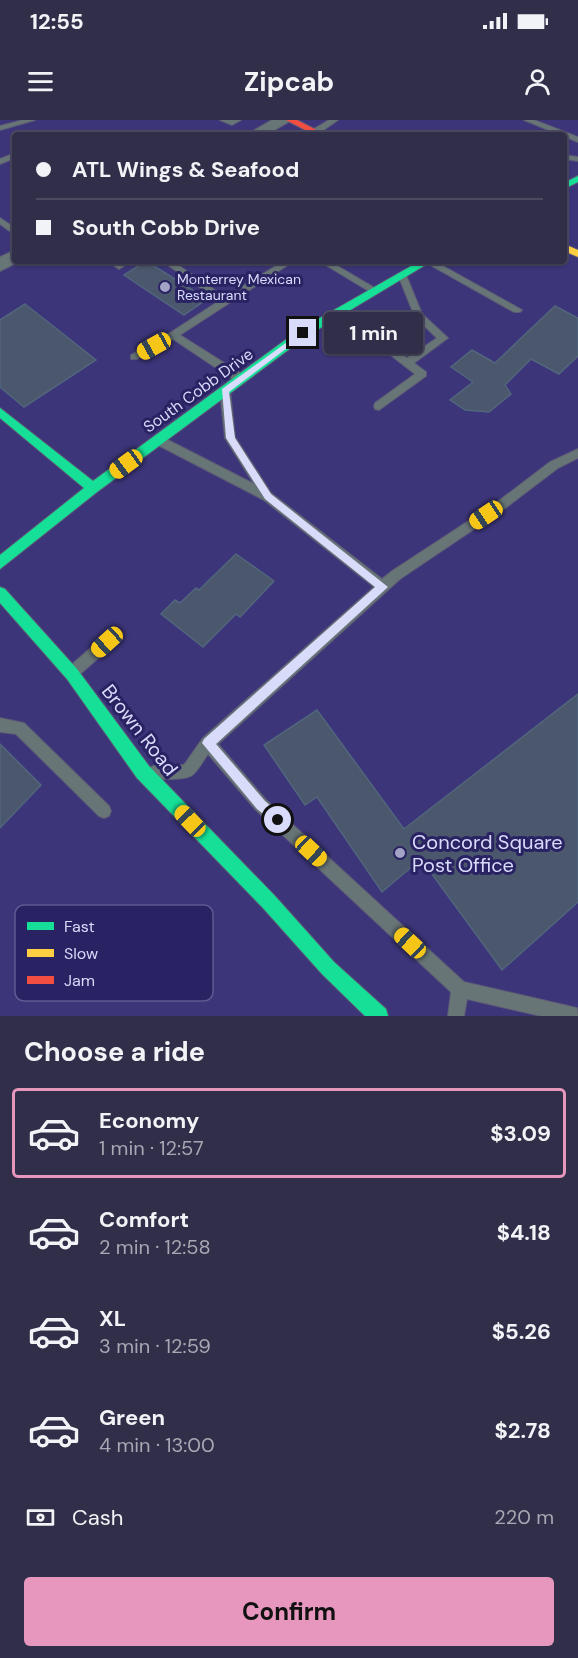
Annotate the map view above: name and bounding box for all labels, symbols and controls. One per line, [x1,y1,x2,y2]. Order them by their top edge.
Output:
text: 12:55 [30,7,84,36]
text: Zipcab [244,64,334,99]
icon: menu [24,65,57,98]
icon: person [521,65,554,98]
text: ATL Wings & Seafood [72,155,299,184]
text: South Cobb Drive [72,213,260,242]
place label: Monterrey Mexican Restaurant [177,270,301,304]
marker: Monterrey Mexican Restaurant [158,280,172,294]
callout: 1 min [324,312,423,354]
route end [289,319,316,346]
text: 1 min [349,320,398,346]
car [134,329,174,363]
street label: South Cobb Drive [139,343,257,437]
car [106,446,146,482]
car [466,497,506,533]
car [88,623,126,661]
street label: Brown Road [96,679,184,781]
car [171,802,209,840]
route start [264,806,291,833]
place label: Concord Square Post Office [412,829,563,878]
car [292,832,330,870]
marker: Concord Square Post Office [393,846,407,860]
legend [15,905,213,1001]
text: Fast [64,916,95,937]
car [391,924,429,962]
text: Slow [64,943,98,964]
text: Jam [64,970,95,991]
text: Choose a ride [24,1034,205,1069]
icon: car [27,1106,81,1160]
text: Economy [99,1106,199,1135]
text: $3.09 [490,1119,551,1148]
text: 1 min · 12:57 [99,1135,204,1161]
icon: car [27,1205,81,1259]
text: Comfort [99,1205,189,1234]
text: $4.18 [497,1218,551,1247]
text: 2 min · 12:58 [99,1234,211,1260]
icon: car [27,1304,81,1358]
text: XL [99,1304,126,1333]
text: $5.26 [492,1317,551,1346]
text: 3 min · 12:59 [99,1333,211,1359]
icon: car [27,1403,81,1457]
text: Green [99,1403,165,1432]
text: $2.78 [495,1416,551,1445]
text: 4 min · 13:00 [99,1432,215,1458]
icon: cash [24,1501,57,1534]
text: Cash [72,1503,123,1532]
text: 220 m [494,1504,554,1530]
button: Confirm [24,1577,554,1646]

